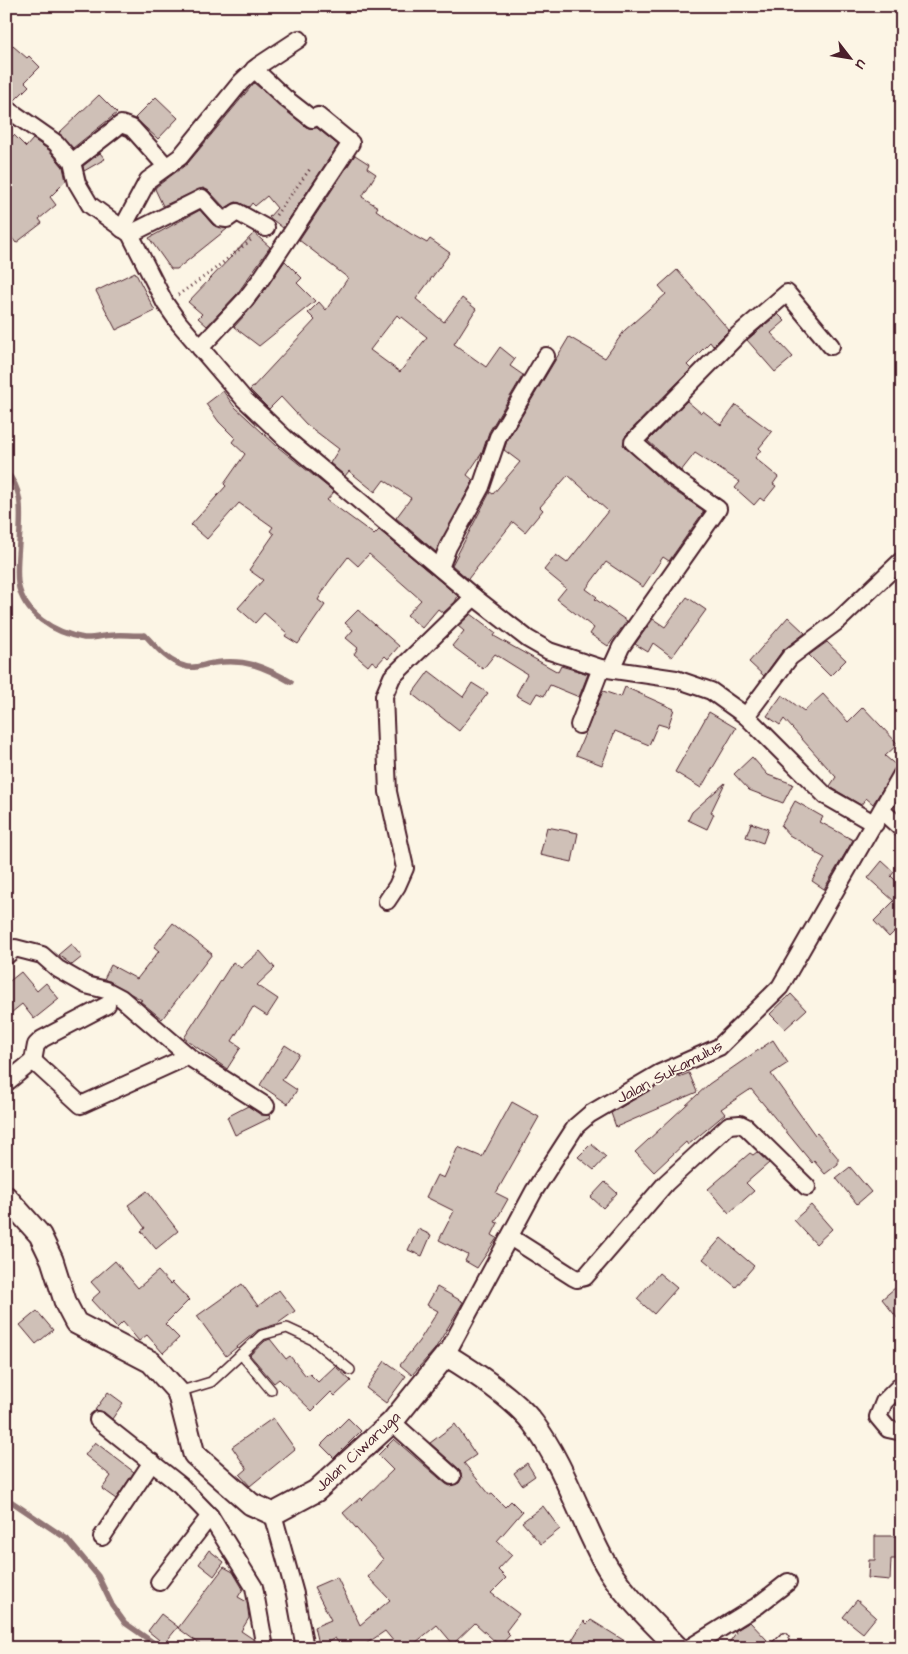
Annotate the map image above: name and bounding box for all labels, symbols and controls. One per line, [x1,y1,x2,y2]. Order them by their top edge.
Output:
north arrow [826,32,876,82]
text: U [850,56,871,73]
street label: Jalan Sukamulus [613,1035,726,1109]
street label: Jalan Ciwaruga [310,1406,406,1498]

